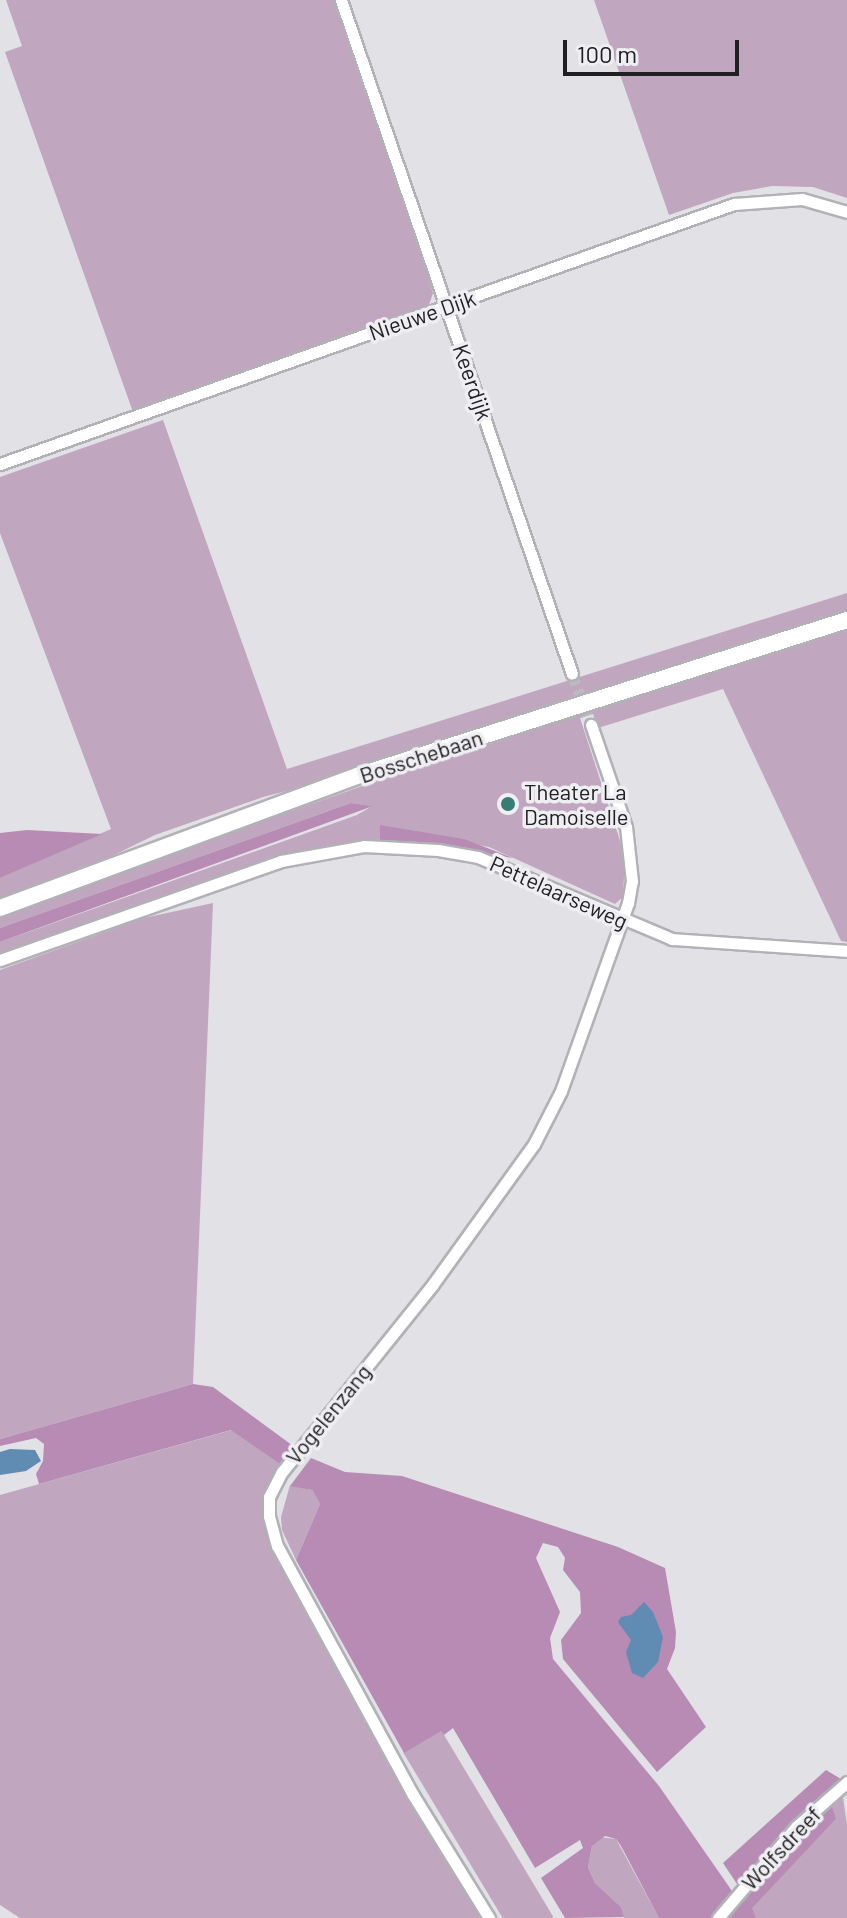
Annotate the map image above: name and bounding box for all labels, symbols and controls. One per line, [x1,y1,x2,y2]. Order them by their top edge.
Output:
scale bar [567,24,743,74]
text: 100 m [577,39,637,68]
street label: Nieuwe Dijk [365,284,479,346]
street label: Keerdijk [448,341,498,423]
street label: Bosschebaan [356,724,486,788]
place label: Theater La Damoiselle [524,778,628,830]
marker: Theater La Damoiselle [499,795,517,813]
street label: Pettelaarseweg [486,850,632,934]
street label: Vogelenzang [280,1359,376,1469]
street label: Wolfsdreef [736,1801,826,1895]

